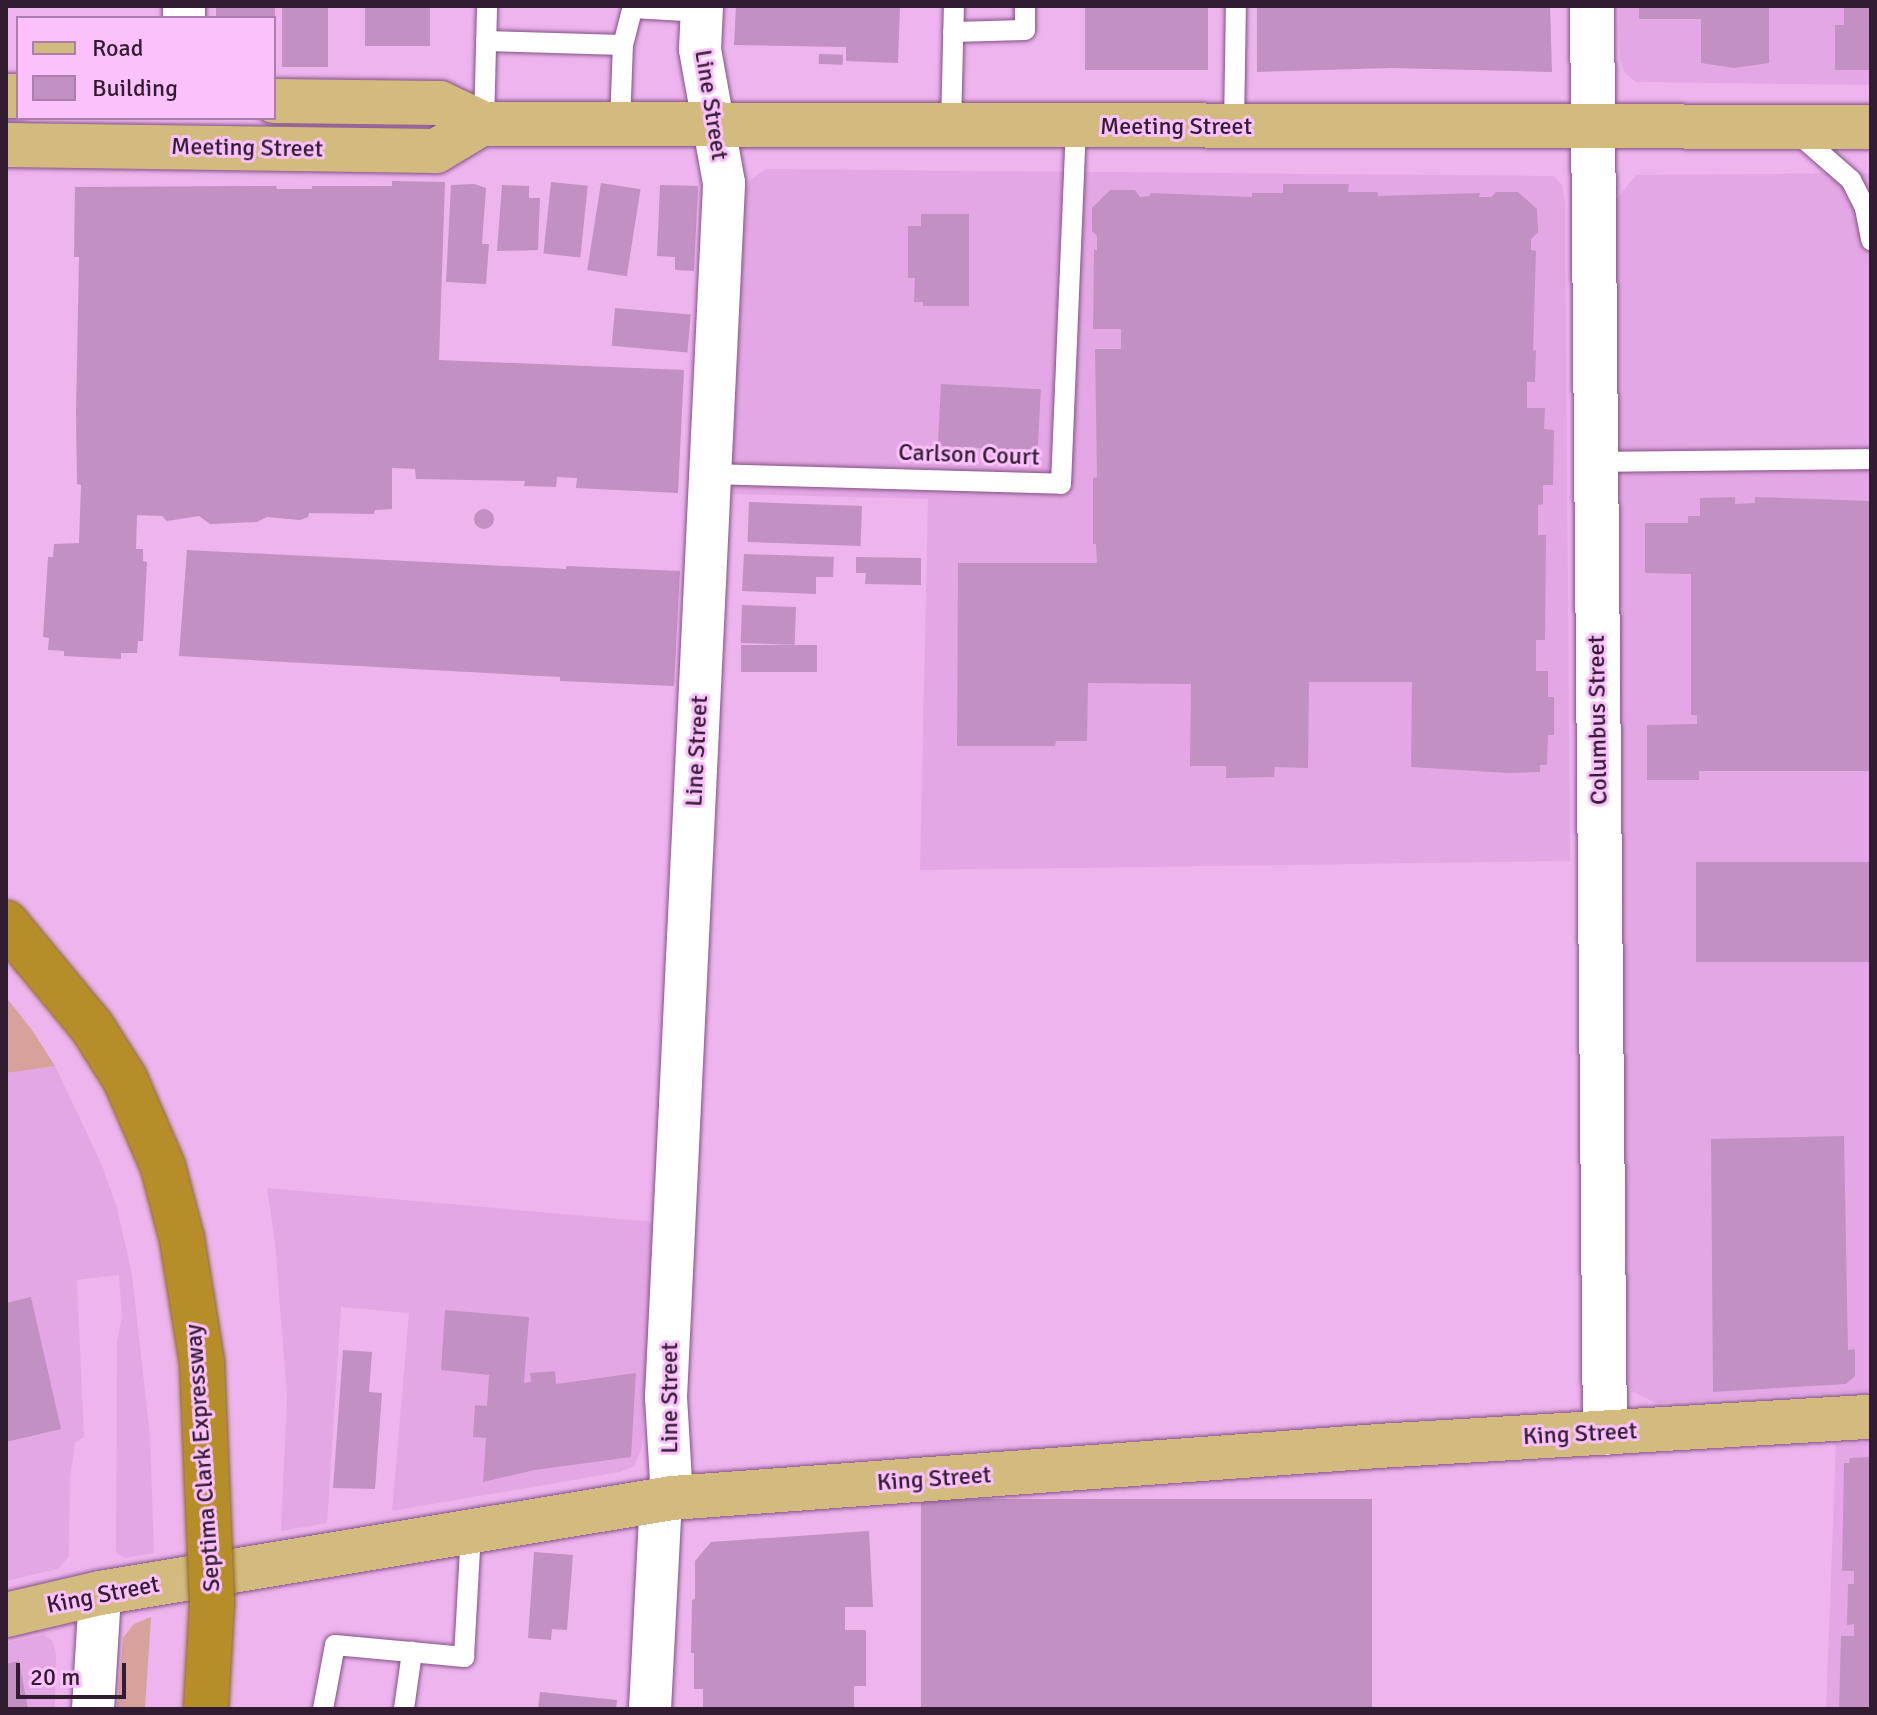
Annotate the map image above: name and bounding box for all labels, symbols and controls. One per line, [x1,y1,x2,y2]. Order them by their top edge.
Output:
legend [16,16,276,120]
text: Road [92,33,143,63]
street label: Line Street [688,48,734,162]
text: Building [92,73,178,103]
street label: Meeting Street [1100,113,1252,141]
street label: Meeting Street [171,132,323,164]
street label: Carlson Court [898,438,1040,472]
street label: Columbus Street [1582,635,1614,805]
street label: Line Street [680,695,714,807]
street label: Septima Clark Expressway [179,1323,227,1593]
street label: Line Street [656,1342,684,1454]
street label: King Street [1522,1417,1638,1451]
street label: King Street [876,1461,992,1497]
street label: King Street [44,1570,162,1620]
scale bar [20,1647,130,1697]
text: 20 m [30,1662,80,1692]

